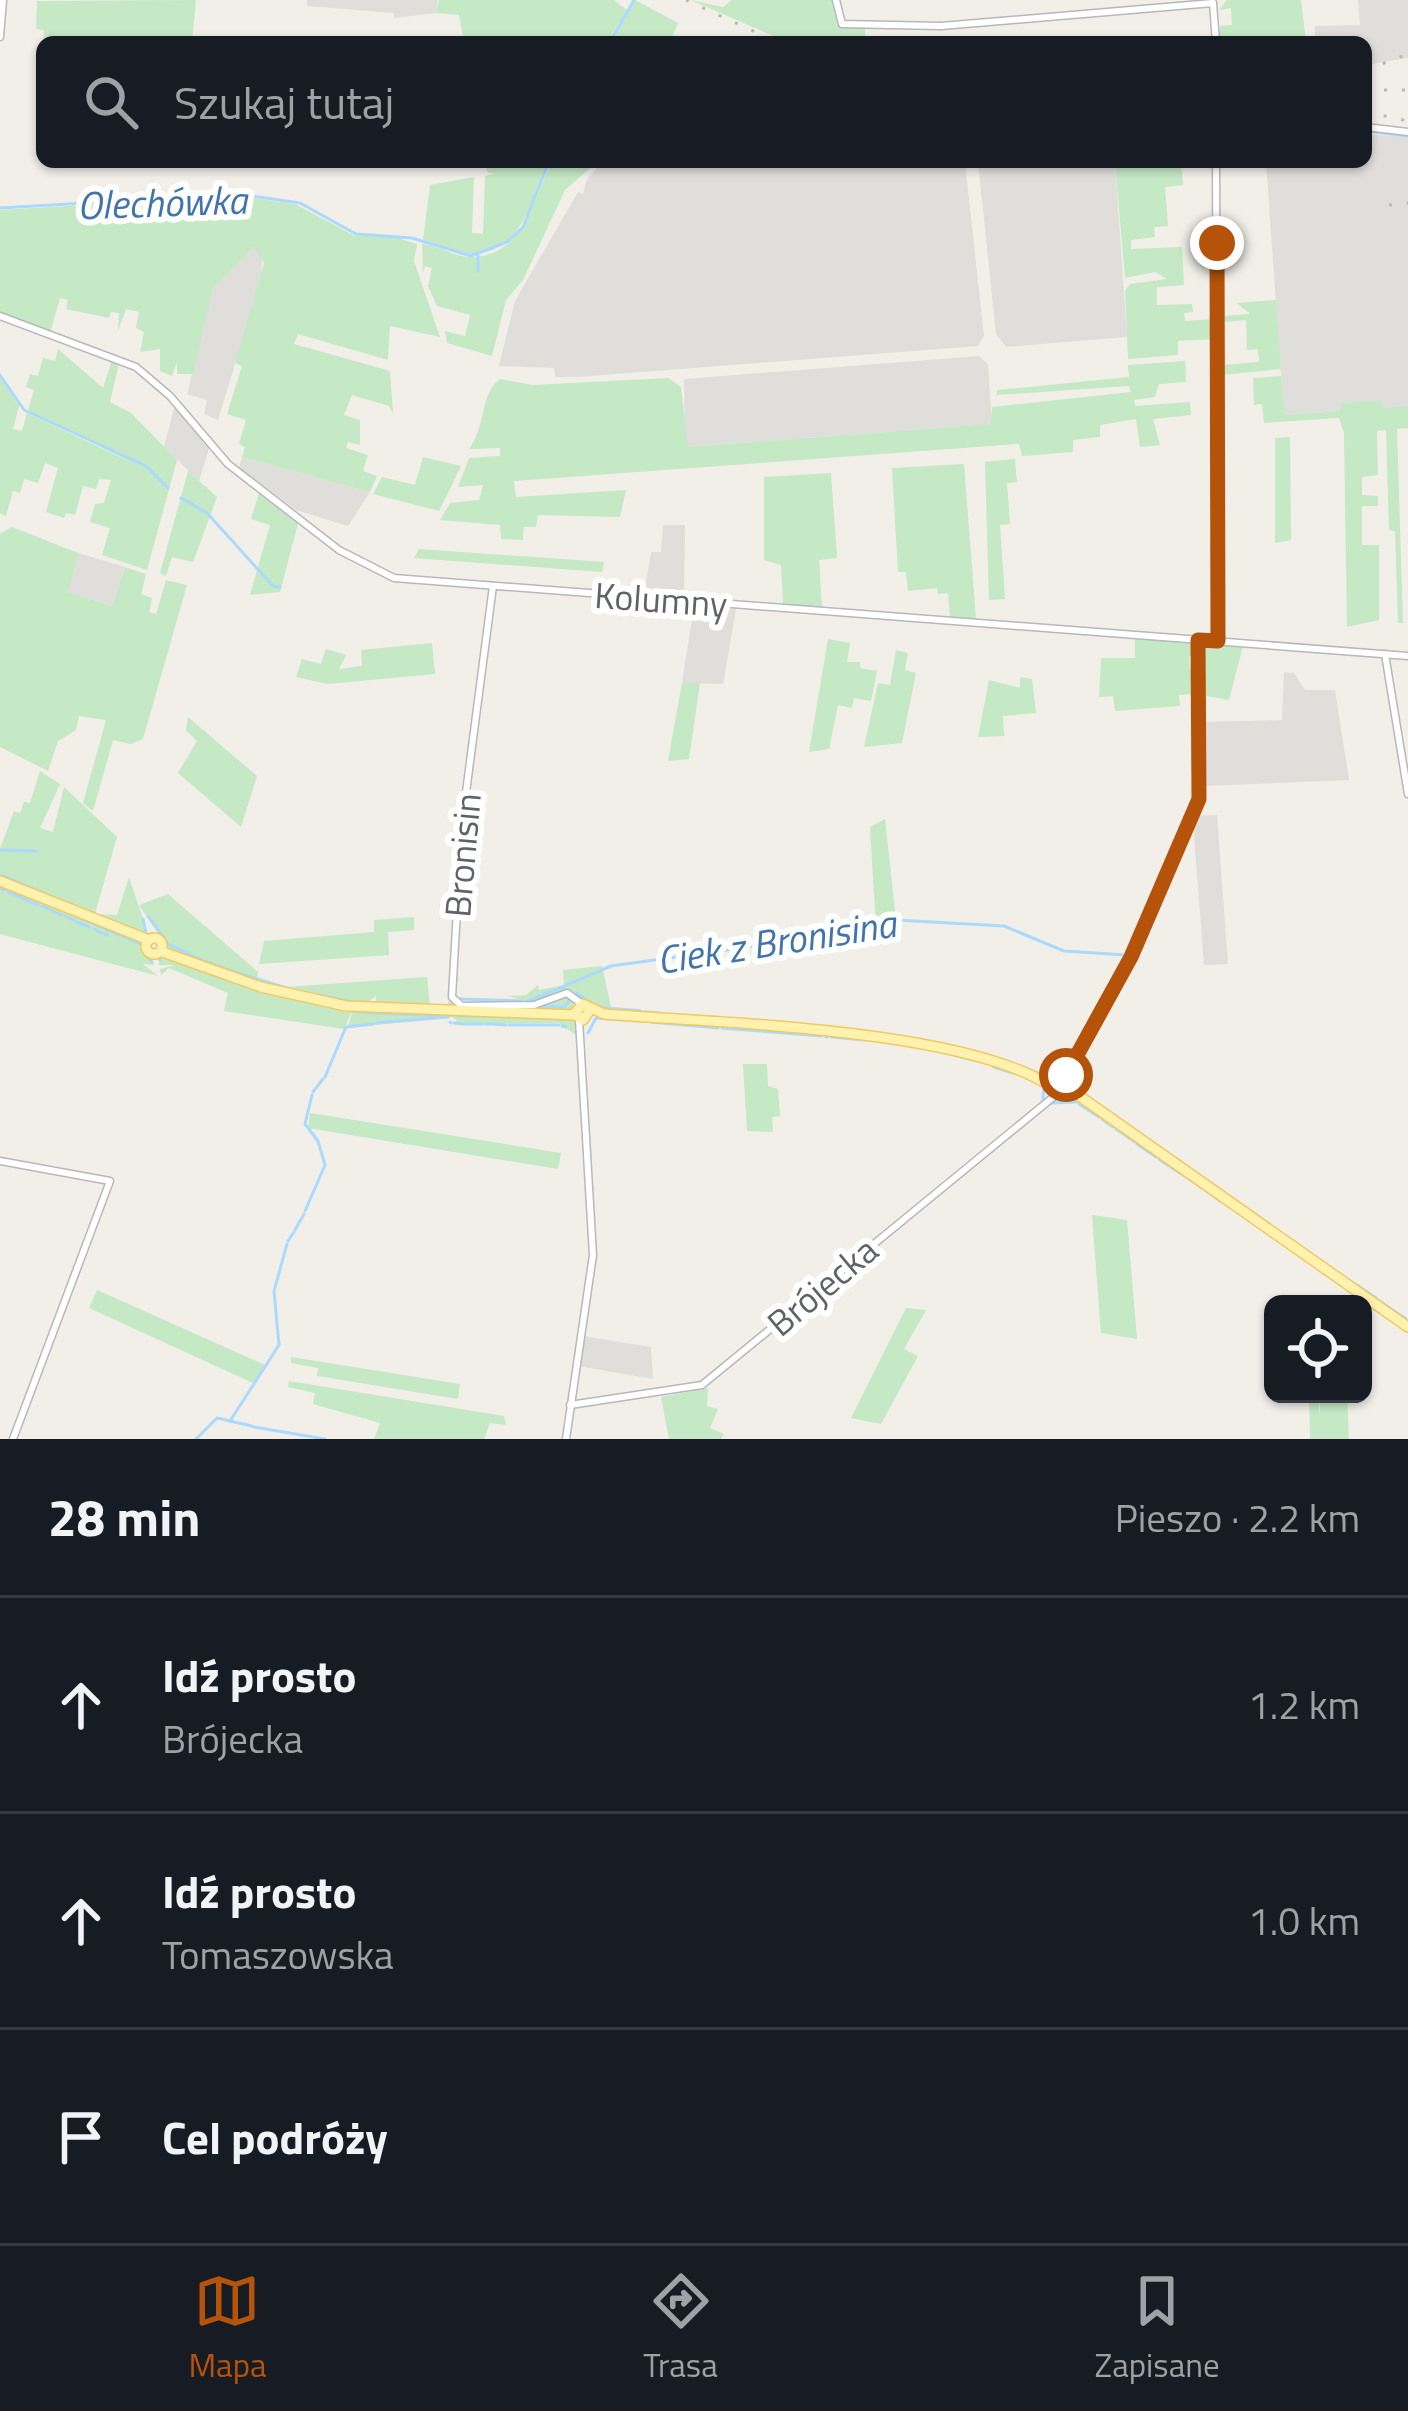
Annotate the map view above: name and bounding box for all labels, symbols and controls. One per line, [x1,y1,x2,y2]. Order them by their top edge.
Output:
search box [36,36,1372,168]
text: Szukaj tutaj [174,68,394,136]
icon: search [78,69,144,135]
water label: Olechówka [76,169,250,234]
route end [1190,216,1244,270]
street label: Kolumny [593,567,729,631]
street label: Bronisin [429,791,495,919]
water label: Ciek z Bronisina [652,893,902,989]
route start [1039,1048,1093,1102]
street label: Brójecka [754,1223,890,1349]
map controls [1264,1295,1372,1403]
button: locate [1264,1295,1372,1403]
text: 28 min [48,1478,201,1556]
text: Pieszo · 2.2 km [1115,1488,1360,1547]
text: Idź prosto [162,1641,356,1709]
icon: ahead [48,1672,114,1738]
text: 1.2 km [1248,1675,1360,1734]
text: Brójecka [162,1709,303,1768]
text: Idź prosto [162,1857,356,1925]
icon: ahead [48,1888,114,1954]
text: 1.0 km [1248,1891,1360,1950]
text: Tomaszowska [162,1925,394,1984]
text: Cel podróży [162,2103,388,2171]
icon: arrive [48,2104,114,2170]
tab: Mapa [188,2268,267,2390]
tab: Trasa [643,2268,718,2390]
tab: Zapisane [1095,2268,1220,2390]

